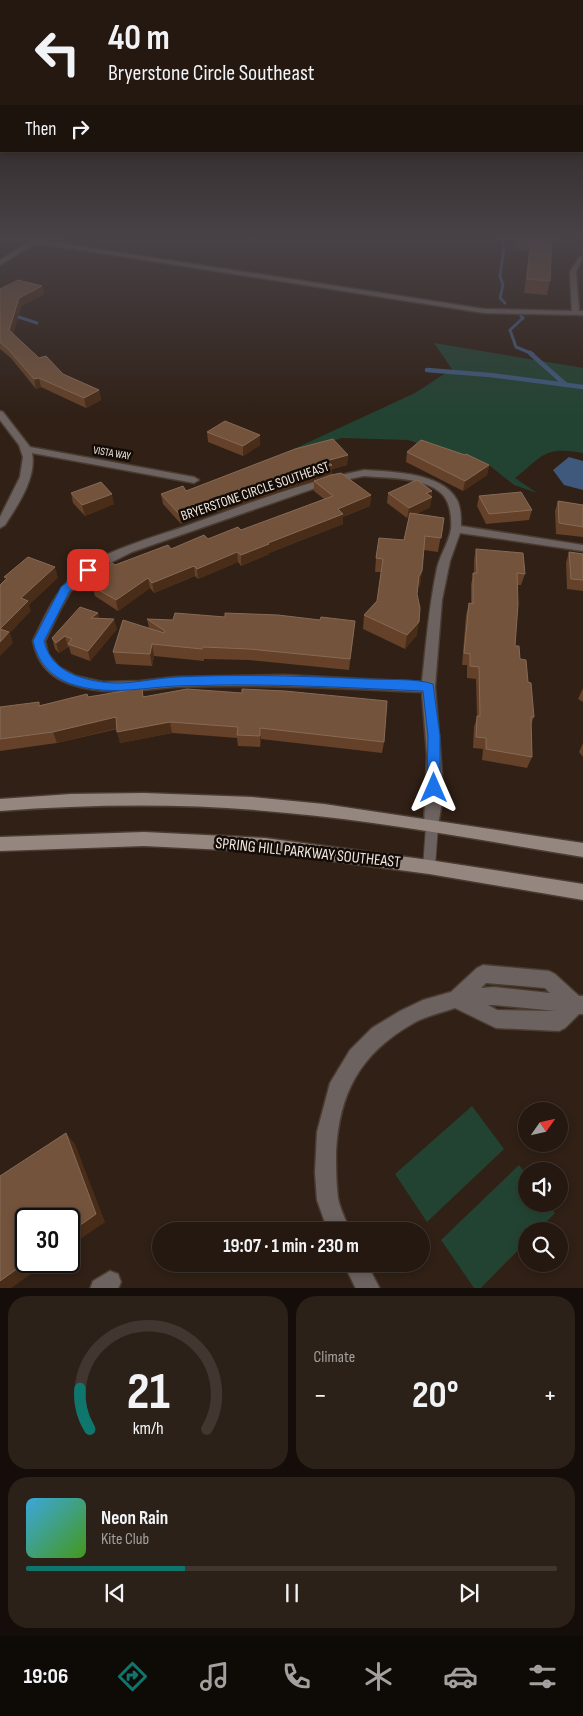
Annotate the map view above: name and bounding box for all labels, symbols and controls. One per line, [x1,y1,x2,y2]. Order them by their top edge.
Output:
text: 40 m [108,17,170,60]
icon: left [25,20,90,85]
text: Bryerstone Circle Southeast [108,60,315,87]
icon: right [66,115,94,143]
text: Then [25,118,56,141]
street label: VISTA WAY [92,443,132,463]
street label: BRYERSTONE CIRCLE SOUTHEAST [179,458,332,524]
pin [67,549,109,591]
icon: arrive [74,556,102,584]
position arrow [407,761,459,813]
street label: SPRING HILL PARKWAY SOUTHEAST [215,834,402,872]
north arrow [518,1102,568,1152]
map controls [518,1102,568,1272]
button: sound [518,1162,568,1212]
speed limit sign: 30 [15,1208,80,1273]
button: search [518,1222,568,1272]
text: 19:07 · 1 min · 230 m [223,1235,359,1258]
text: Climate [314,1348,355,1367]
text: 21 [126,1361,169,1424]
text: 20° [412,1373,459,1418]
text: − [314,1379,327,1412]
text: + [543,1379,557,1412]
text: km/h [132,1418,163,1439]
text: Neon Rain [101,1507,168,1530]
text: Kite Club [101,1530,149,1549]
icon: previous [101,1579,129,1607]
icon: pause [278,1579,306,1607]
icon: next [455,1579,483,1607]
icon: directions [115,1659,150,1694]
icon: music [197,1659,232,1694]
icon: phone [279,1659,314,1694]
icon: climate [361,1659,396,1694]
icon: car [443,1659,478,1694]
icon: filters [525,1659,560,1694]
text: 19:06 [23,1663,68,1690]

